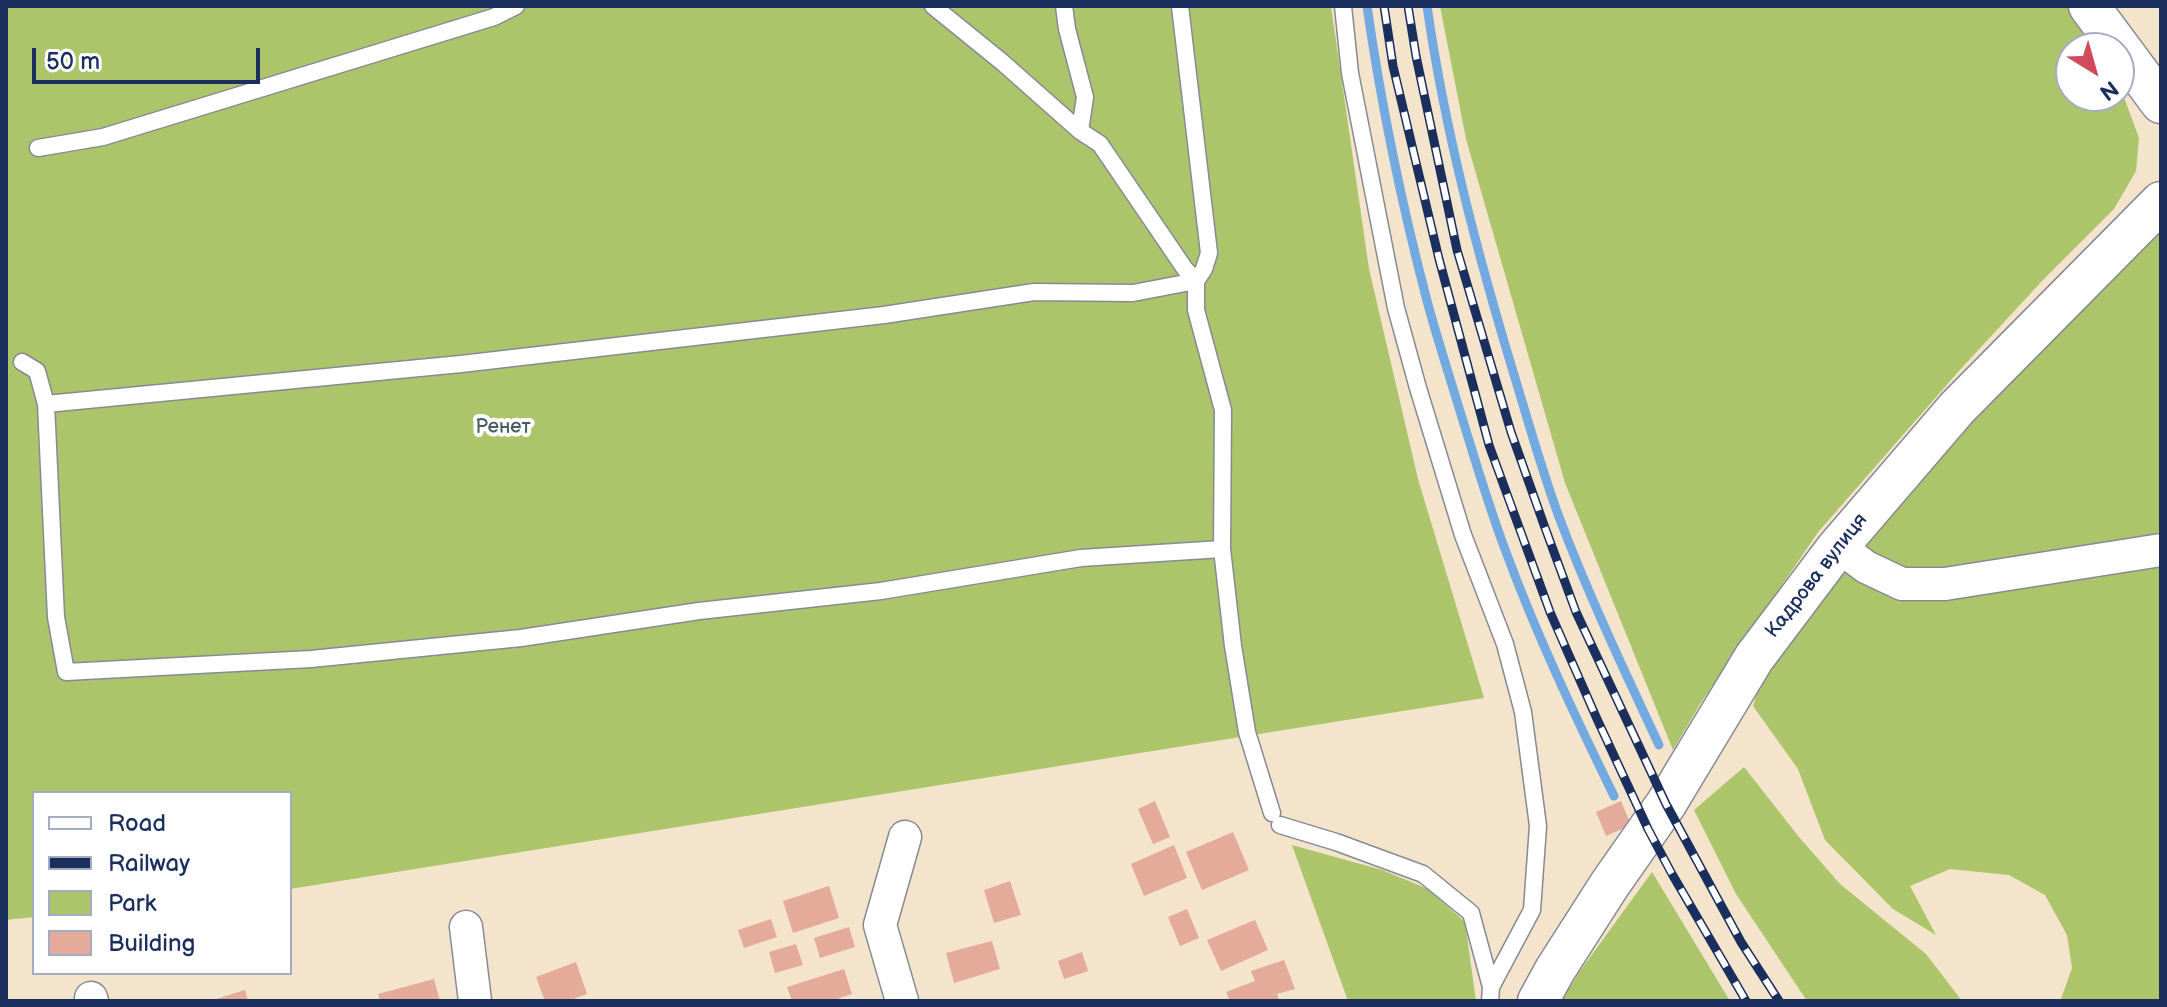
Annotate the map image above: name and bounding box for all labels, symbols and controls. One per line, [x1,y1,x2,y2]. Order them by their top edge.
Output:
scale bar [36,32,264,82]
north arrow [2055,32,2135,112]
text: 50 m [46,47,100,76]
text: N [2094,74,2123,106]
park label: Ренет [475,416,531,440]
street label: Кадрова вулиця [1761,509,1873,643]
legend [32,791,292,975]
text: Road [108,809,166,838]
text: Railway [108,849,190,878]
text: Park [108,889,156,918]
text: Building [108,929,195,958]

